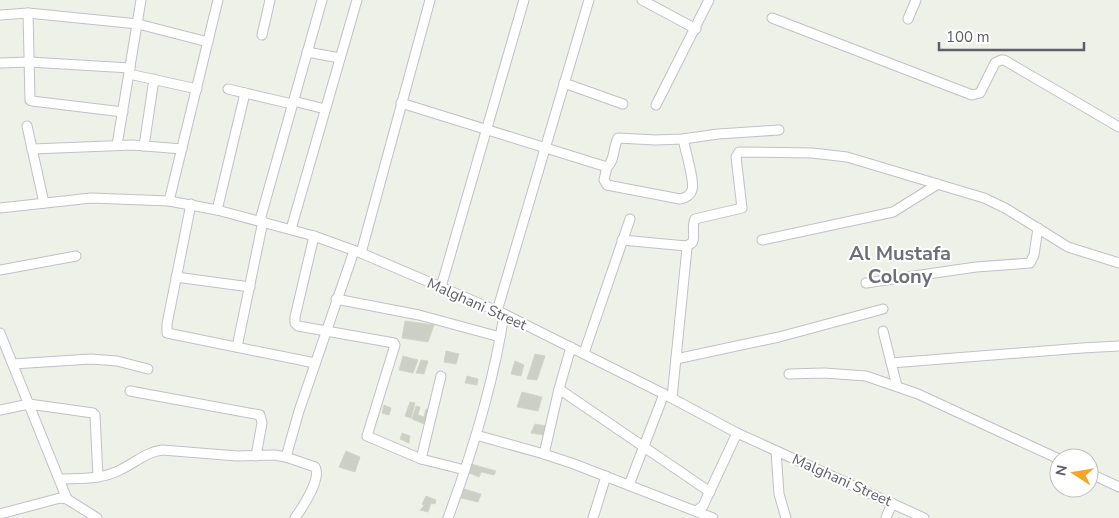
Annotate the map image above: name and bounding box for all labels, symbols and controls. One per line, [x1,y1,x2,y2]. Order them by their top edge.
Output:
scale bar [939,20,1084,52]
text: 100 m [946,27,990,47]
district label: Al Mustafa Colony [849,240,951,290]
street label: Malghani Street [424,273,531,335]
north arrow [1049,448,1099,498]
street label: Malghani Street [789,449,896,511]
text: N [1051,463,1072,478]

